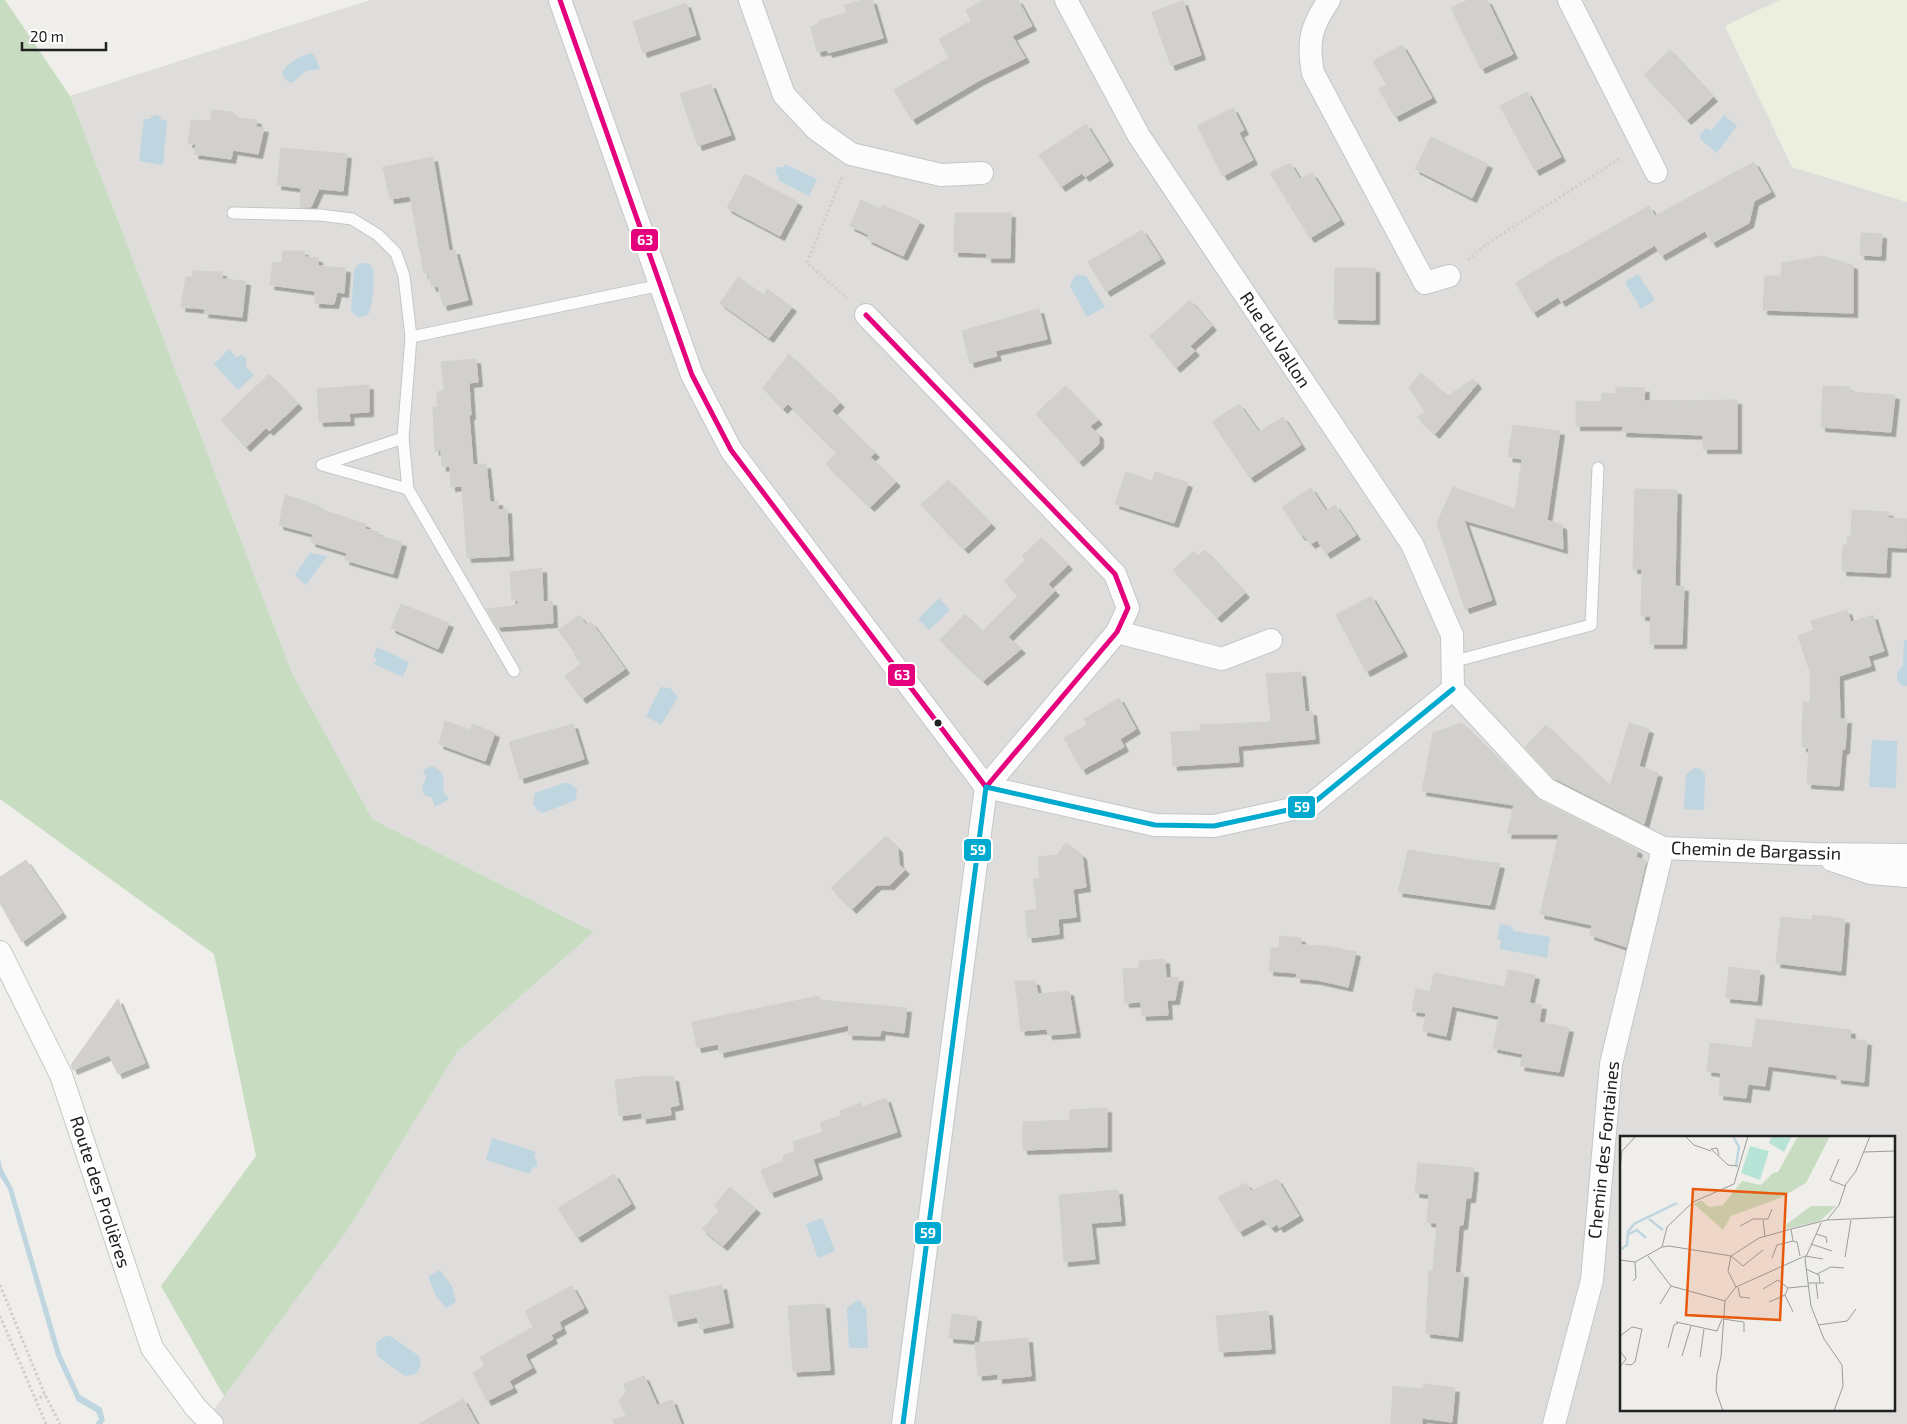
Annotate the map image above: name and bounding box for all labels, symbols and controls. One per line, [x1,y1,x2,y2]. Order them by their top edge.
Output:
scale bar [22,20,106,52]
text: 20 m [30,27,64,45]
line badge: 63 [630,228,659,252]
text: 63 [637,231,653,248]
street label: Rue du Vallon [1236,287,1316,392]
line badge: 63 [887,663,916,687]
text: 63 [894,666,910,683]
unlabelled marker [933,718,943,728]
line badge: 59 [1287,795,1316,819]
text: 59 [1294,798,1310,815]
street label: Chemin de Bargassin [1671,836,1842,864]
line badge: 59 [963,838,992,862]
text: 59 [970,841,986,858]
street label: Chemin des Fontaines [1583,1060,1623,1240]
street label: Route des Prolières [66,1113,136,1270]
inset map [1620,1136,1894,1412]
line badge: 59 [914,1221,942,1245]
text: 59 [920,1224,936,1241]

